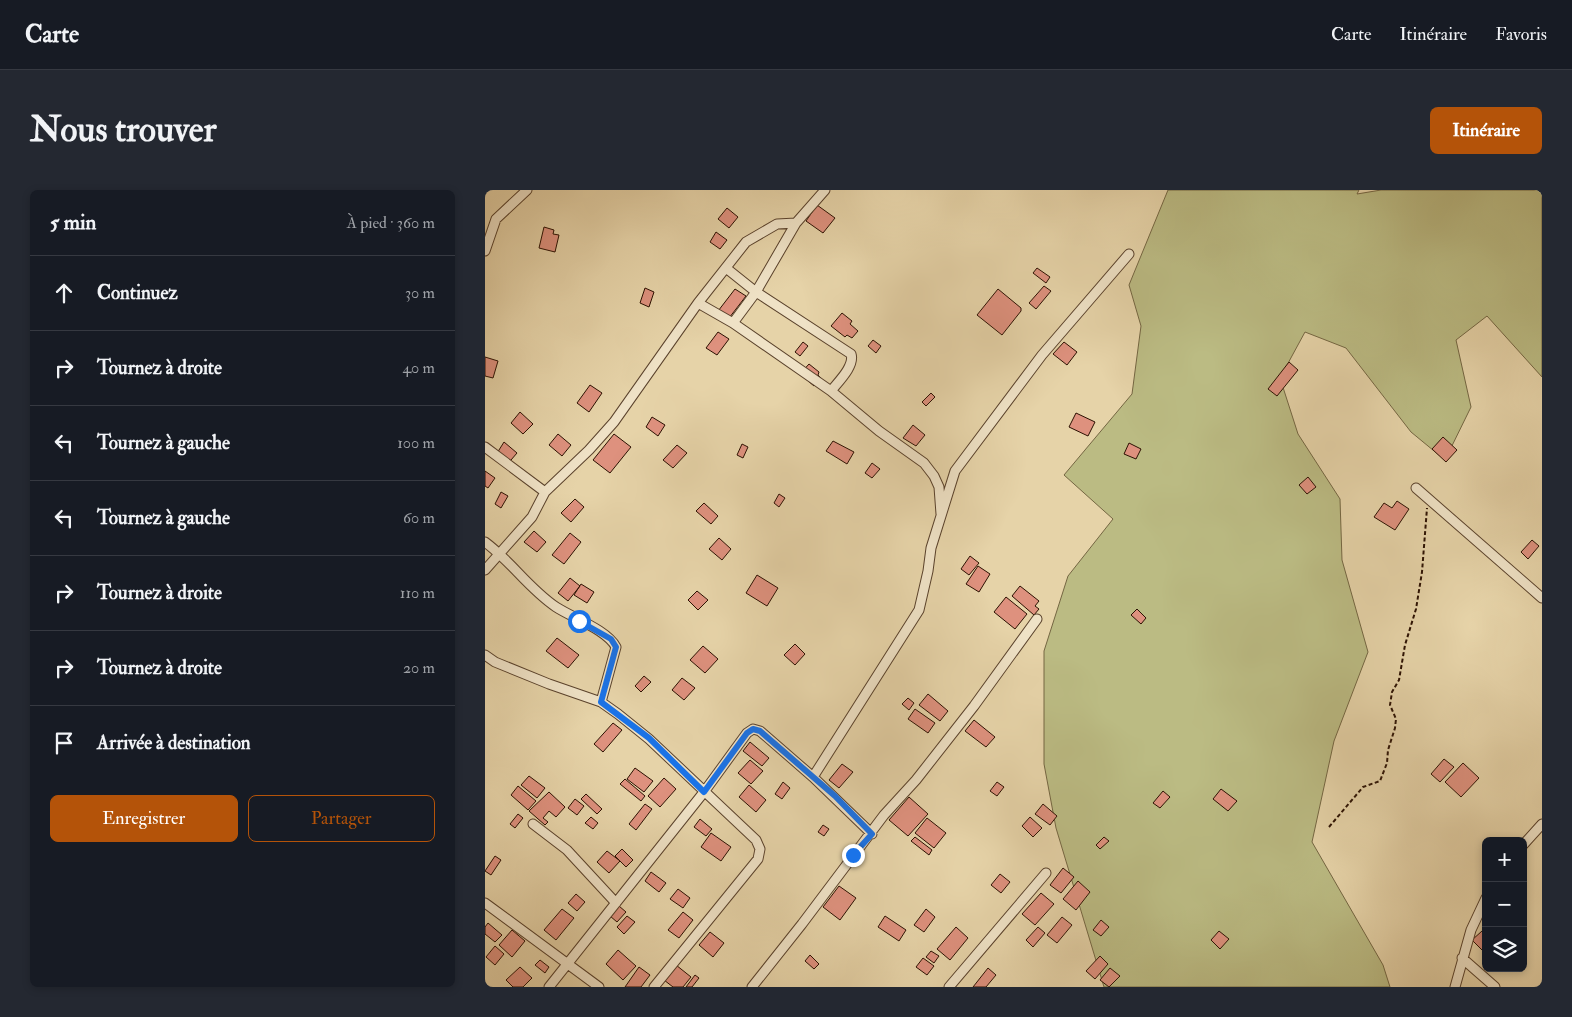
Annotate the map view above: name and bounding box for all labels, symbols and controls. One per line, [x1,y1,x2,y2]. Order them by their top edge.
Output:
text: Carte [25,19,79,50]
text: Carte [1331,23,1372,46]
text: Itinéraire [1400,23,1467,46]
text: Favoris [1495,23,1547,46]
button: Itinéraire [1430,107,1542,154]
text: Nous trouver [30,108,217,152]
text: 5 min [50,209,96,236]
text: À pied · 360 m [347,213,435,233]
icon: ahead [50,279,78,307]
text: Continuez [97,281,178,305]
text: 30 m [405,283,435,303]
icon: right [50,354,78,382]
text: Tournez à droite [97,356,222,380]
text: 40 m [402,358,435,378]
icon: left [50,429,78,457]
text: Tournez à gauche [97,431,230,455]
text: 100 m [397,433,435,453]
icon: left [50,504,78,532]
text: Tournez à gauche [97,506,230,530]
text: 60 m [403,508,435,528]
icon: right [50,579,78,607]
text: Tournez à droite [97,581,222,605]
text: 110 m [400,583,435,603]
route start [568,610,591,633]
icon: right [50,654,78,682]
text: Tournez à droite [97,656,222,680]
text: 20 m [403,658,435,678]
icon: arrive [50,729,78,757]
text: Arrivée à destination [97,731,251,755]
button: Enregistrer [50,795,238,842]
button: Partager [248,795,435,842]
map controls [1482,837,1527,972]
button: + [1482,837,1527,882]
route end [842,844,865,867]
button: − [1482,882,1527,927]
button: layers [1482,927,1527,972]

